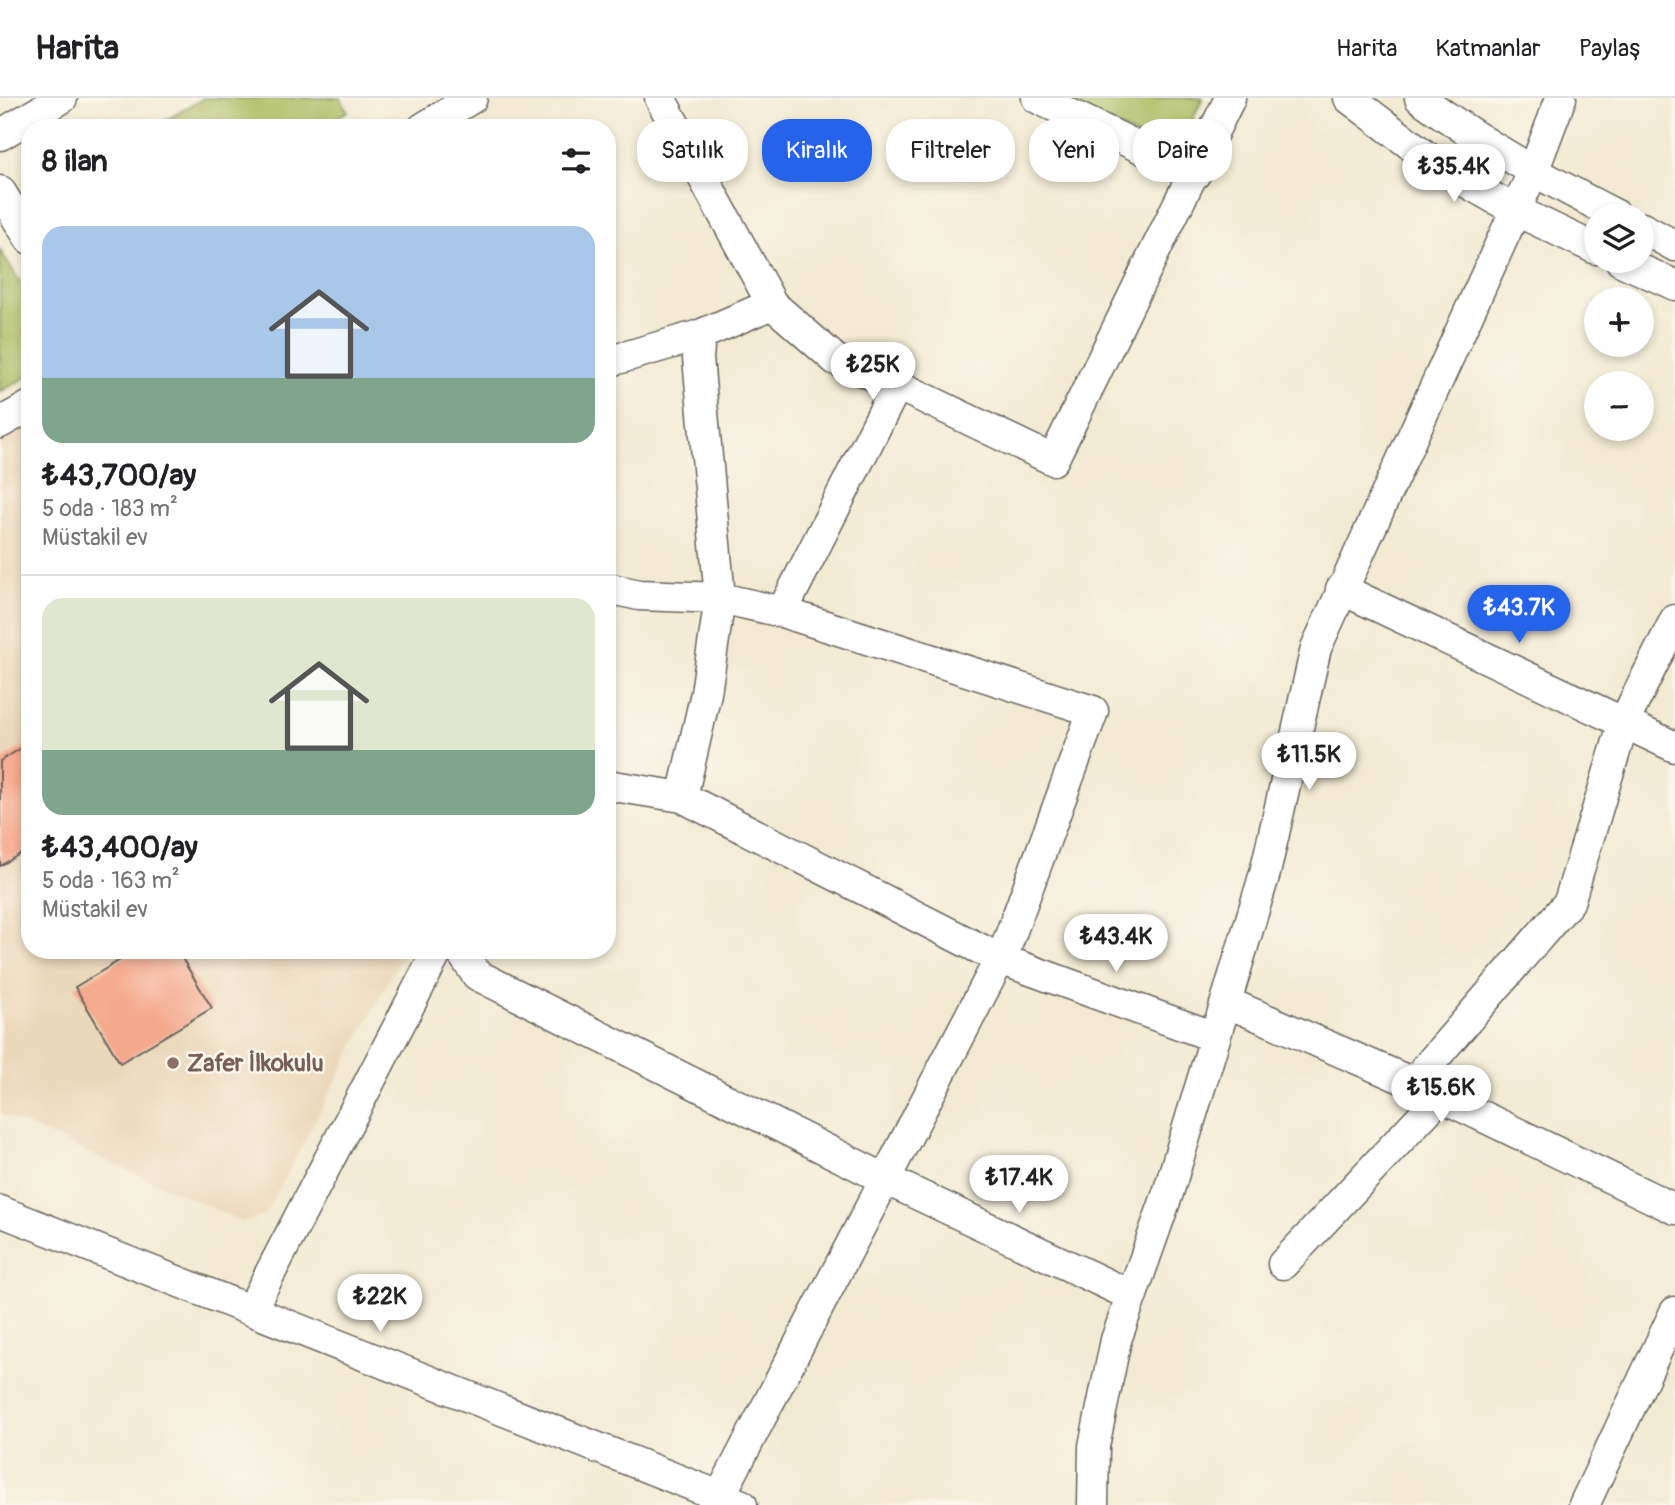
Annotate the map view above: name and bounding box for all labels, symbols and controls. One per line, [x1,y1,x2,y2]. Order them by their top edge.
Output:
text: Harita [35,28,119,69]
text: Harita [1336,34,1397,63]
text: Katmanlar [1435,34,1541,63]
text: Paylaş [1579,34,1640,63]
chip: Satılık [637,119,748,182]
chip: Kiralık [762,119,872,182]
chip: Filtreler [886,119,1015,182]
chip: Yeni [1029,119,1119,182]
chip: Daire [1133,119,1232,182]
icon: filters [557,142,595,180]
text: 8 ilan [42,143,108,180]
pin: ₺35.4K [1397,144,1511,204]
text: ₺35.4K [1418,152,1490,181]
map controls [1584,203,1654,441]
button: layers [1584,203,1654,273]
icon: home [256,271,382,397]
button: + [1584,287,1654,357]
pin: ₺25K [832,342,914,402]
text: ₺25K [847,350,900,379]
button: − [1584,371,1654,441]
text: ₺43,700/ay [42,457,196,494]
text: 5 oda · 183 m² [42,494,178,523]
text: Müstakil ev [42,523,148,552]
pin: ₺43.7K [1462,586,1576,645]
text: ₺43.7K [1483,593,1555,622]
icon: home [256,643,382,769]
pin: ₺11.5K [1252,732,1366,792]
text: ₺11.5K [1277,740,1341,769]
text: ₺43,400/ay [42,829,198,866]
text: 5 oda · 163 m² [42,866,180,895]
text: Müstakil ev [42,895,148,924]
pin: ₺43.4K [1059,914,1173,974]
text: ₺43.4K [1080,922,1152,951]
place label: Zafer İlkokulu [187,1049,324,1078]
marker: Zafer İlkokulu [165,1055,181,1071]
pin: ₺15.6K [1384,1066,1498,1125]
text: ₺15.6K [1407,1073,1475,1102]
pin: ₺17.4K [962,1156,1076,1215]
text: ₺17.4K [985,1163,1053,1192]
pin: ₺22K [339,1274,421,1334]
text: ₺22K [353,1282,407,1311]

